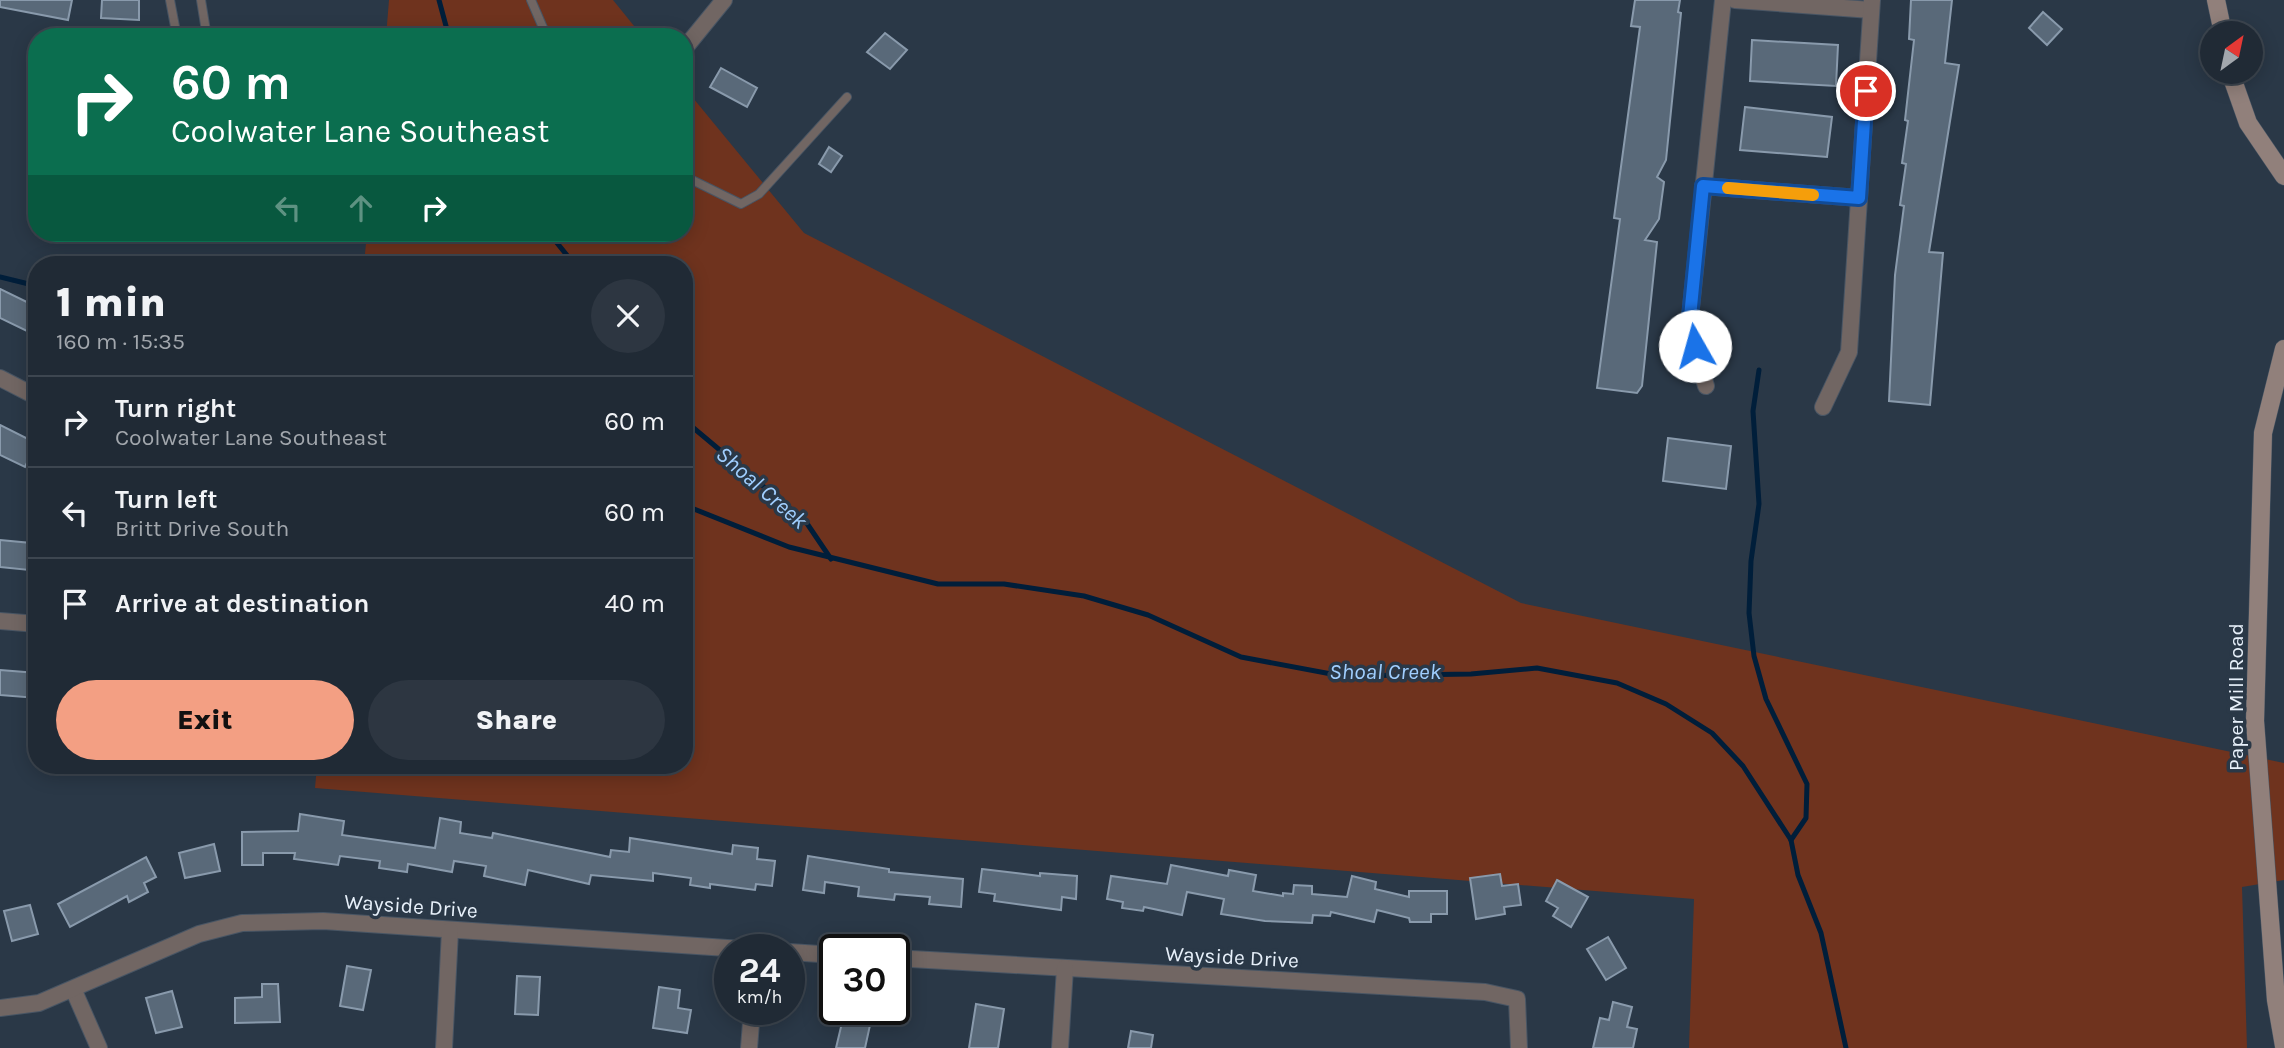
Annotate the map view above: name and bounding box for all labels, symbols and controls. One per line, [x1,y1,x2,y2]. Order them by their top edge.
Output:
north arrow [2200,21,2263,84]
map controls [2200,21,2263,84]
text: 60 m [171,54,291,111]
icon: right [56,56,147,147]
pin [1836,61,1896,121]
icon: arrive [1847,72,1885,110]
text: Coolwater Lane Southeast [171,113,549,150]
icon: left [269,189,307,227]
icon: ahead [342,189,380,227]
icon: right [415,189,453,227]
text: 1 min [56,277,166,327]
button: close [591,279,665,353]
position arrow [1658,309,1732,383]
text: 160 m · 15:35 [56,328,185,355]
text: Turn right [115,393,236,424]
icon: right [56,403,94,441]
text: 60 m [604,406,665,437]
text: Coolwater Lane Southeast [115,424,387,451]
water label: Shoal Creek [710,440,813,535]
text: Turn left [115,484,217,515]
icon: left [56,494,94,532]
text: 60 m [604,497,665,528]
text: Britt Drive South [115,515,289,542]
icon: arrive [56,585,94,623]
text: Arrive at destination [115,588,369,619]
text: 40 m [605,588,665,619]
street label: Paper Mill Road [2224,623,2248,771]
water label: Shoal Creek [1329,658,1441,685]
button: Exit [56,680,354,760]
button: Share [368,680,665,760]
street label: Wayside Drive [343,889,479,923]
speed limit sign: 30 [819,934,910,1025]
street label: Wayside Drive [1164,942,1300,972]
text: 24 [739,950,781,991]
text: km/h [737,986,782,1008]

